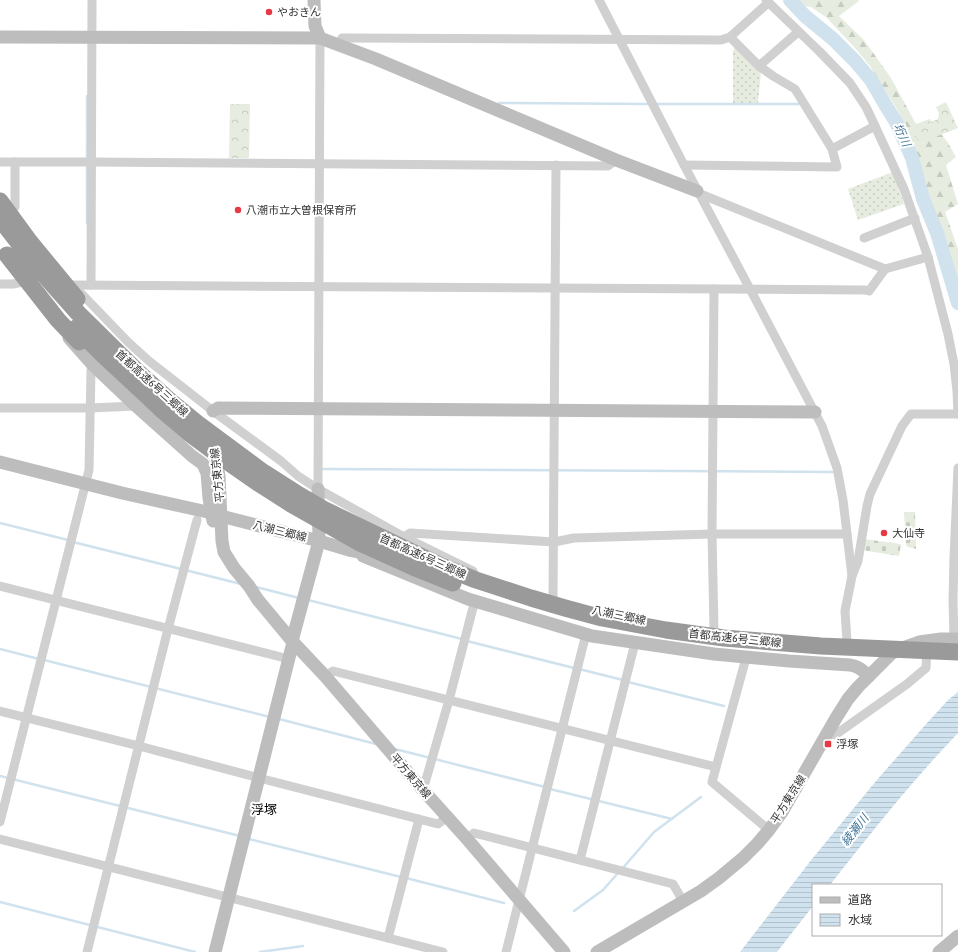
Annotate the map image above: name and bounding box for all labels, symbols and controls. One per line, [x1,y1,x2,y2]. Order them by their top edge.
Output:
place label: やおきん [277,6,321,18]
marker: やおきん [264,7,274,17]
water label: 垳川 [891,121,914,151]
place label: 八潮市立大曽根保育所 [246,204,357,216]
marker: 八潮市立大曽根保育所 [233,205,243,215]
street label: 首都高速6号三郷線 [113,347,191,419]
street label: 平方東京線 [208,447,226,503]
street label: 八潮三郷線 [252,519,308,543]
place label: 大仙寺 [892,527,925,539]
marker: 大仙寺 [879,528,889,538]
street label: 首都高速6号三郷線 [378,532,468,580]
street label: 八潮三郷線 [591,603,647,627]
street label: 首都高速6号三郷線 [688,627,782,649]
place label: 浮塚 [836,738,858,750]
marker: 浮塚 [823,739,833,749]
street label: 平方東京線 [388,751,434,801]
street label: 平方東京線 [768,772,808,826]
district label: 浮塚 [251,802,277,817]
water label: 綾瀬川 [838,810,873,848]
legend [812,884,942,936]
text: 道路 [848,893,872,907]
text: 水域 [848,913,872,927]

